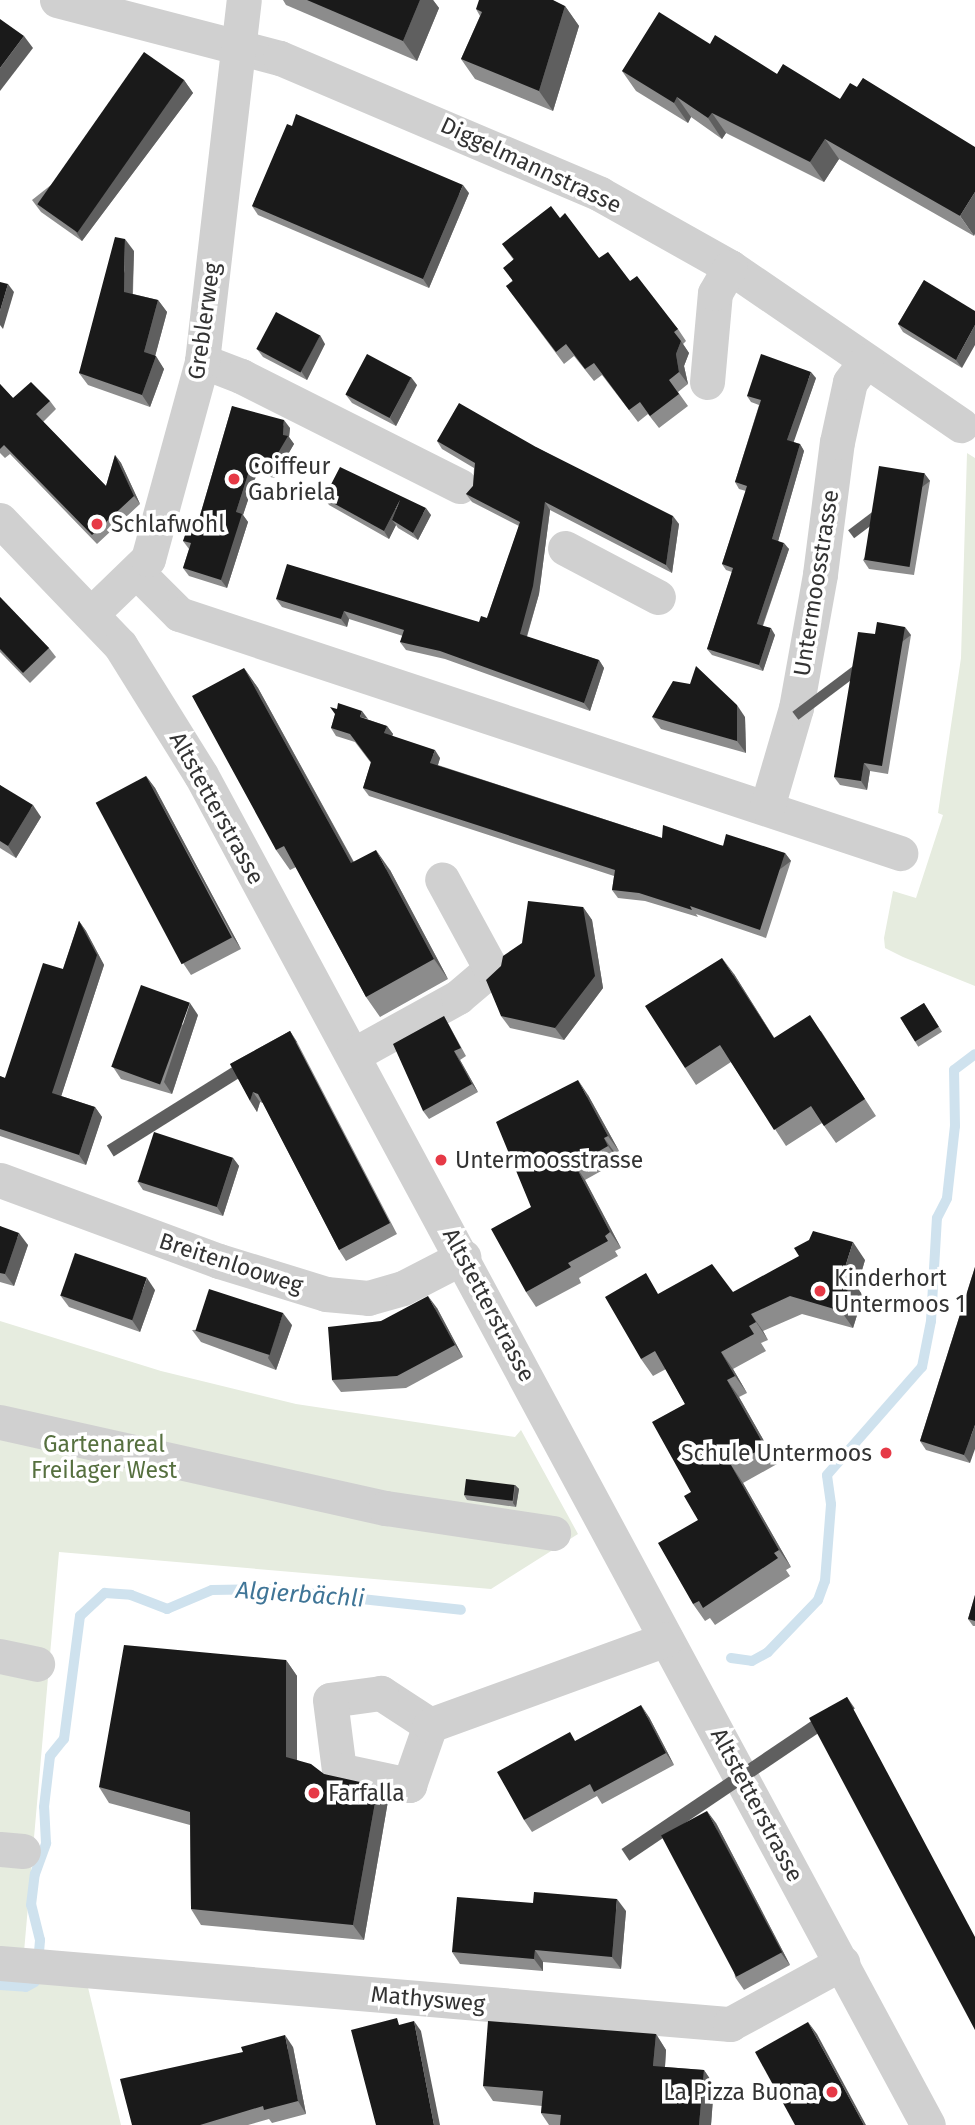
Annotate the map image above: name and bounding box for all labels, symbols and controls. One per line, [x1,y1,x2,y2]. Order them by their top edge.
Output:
street label: Diggelmannstrasse [436,111,626,219]
street label: Greblerweg [182,261,226,381]
place label: Coiffeur Gabriela [248,452,336,506]
marker: Coiffeur Gabriela [226,471,242,487]
street label: Untermoosstrasse [788,488,844,678]
place label: Schlafwohl [111,510,225,538]
marker: Schlafwohl [89,516,105,532]
street label: Altstetterstrasse [164,727,270,889]
place label: Untermoosstrasse [455,1146,643,1174]
marker: Untermoosstrasse [433,1152,449,1168]
street label: Altstetterstrasse [437,1223,541,1387]
street label: Breitenlooweg [156,1227,306,1299]
place label: Kinderhort Untermoos 1 [834,1264,965,1318]
marker: Kinderhort Untermoos 1 [812,1283,828,1299]
park label: Gartenareal Freilager West [31,1430,177,1484]
place label: Schule Untermoos [681,1439,872,1467]
marker: Schule Untermoos [878,1445,894,1461]
water label: Algierbächli [235,1576,365,1614]
street label: Altstetterstrasse [705,1723,809,1887]
place label: Farfalla [328,1779,405,1807]
marker: Farfalla [306,1785,322,1801]
street label: Mathysweg [370,1980,486,2018]
place label: La Pizza Buona [663,2078,818,2106]
marker: La Pizza Buona [824,2084,840,2100]

